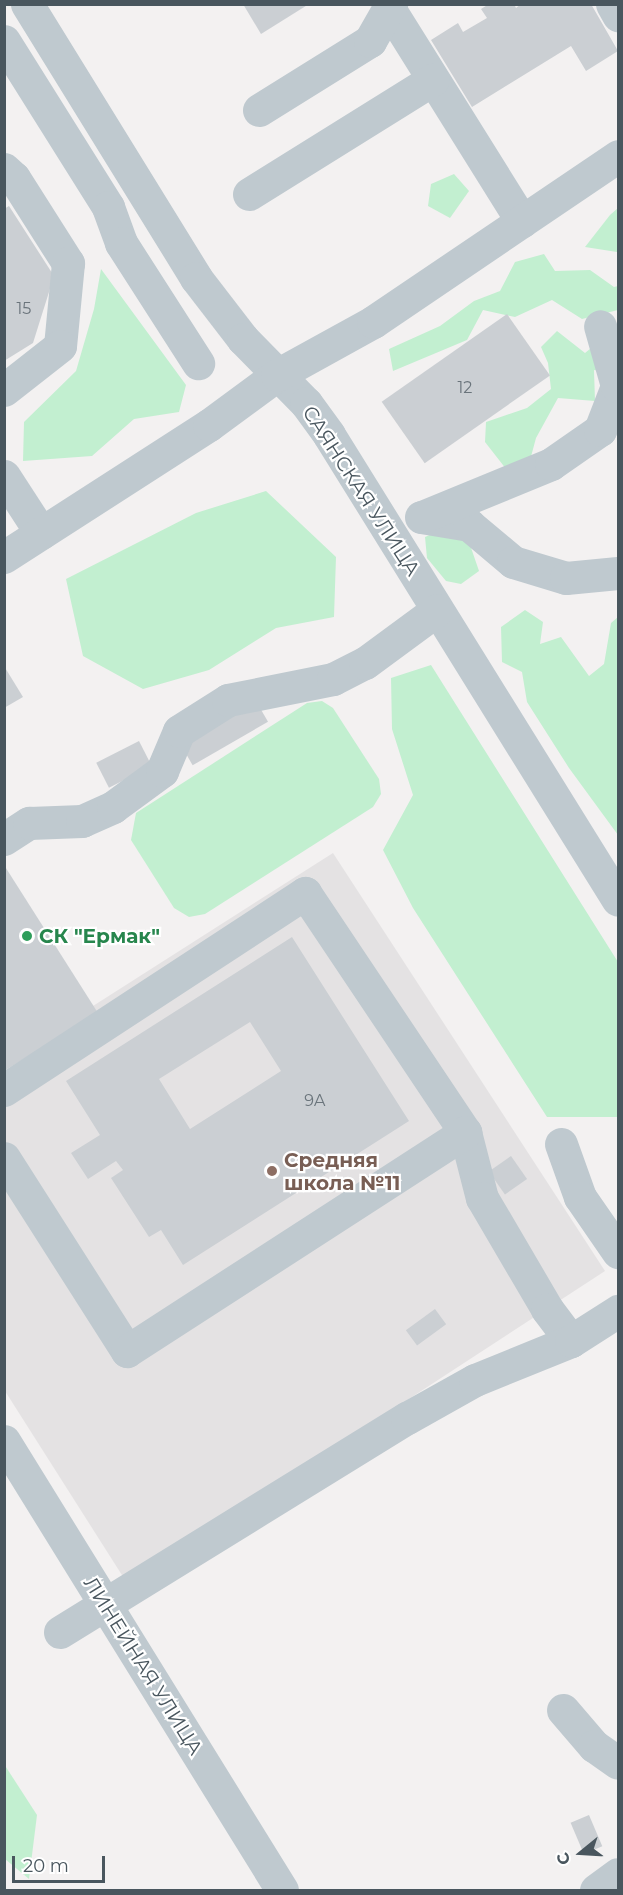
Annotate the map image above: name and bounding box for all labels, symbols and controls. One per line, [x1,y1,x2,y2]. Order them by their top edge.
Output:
house number: 15 [17,299,31,319]
house number: 12 [458,378,472,398]
street label: САЯНСКАЯ УЛИЦА [297,402,425,580]
place label: СК "Ермак" [39,924,160,948]
marker: СК "Ермак" [20,929,34,943]
house number: 9А [304,1091,326,1111]
place label: Средняя школа №11 [284,1148,400,1195]
marker: Средняя школа №11 [265,1164,279,1178]
street label: ЛИНЕЙНАЯ УЛИЦА [78,1572,208,1760]
north arrow [551,1823,611,1883]
scale bar [15,1844,108,1882]
text: С [553,1850,574,1867]
text: 20 m [23,1855,69,1877]

